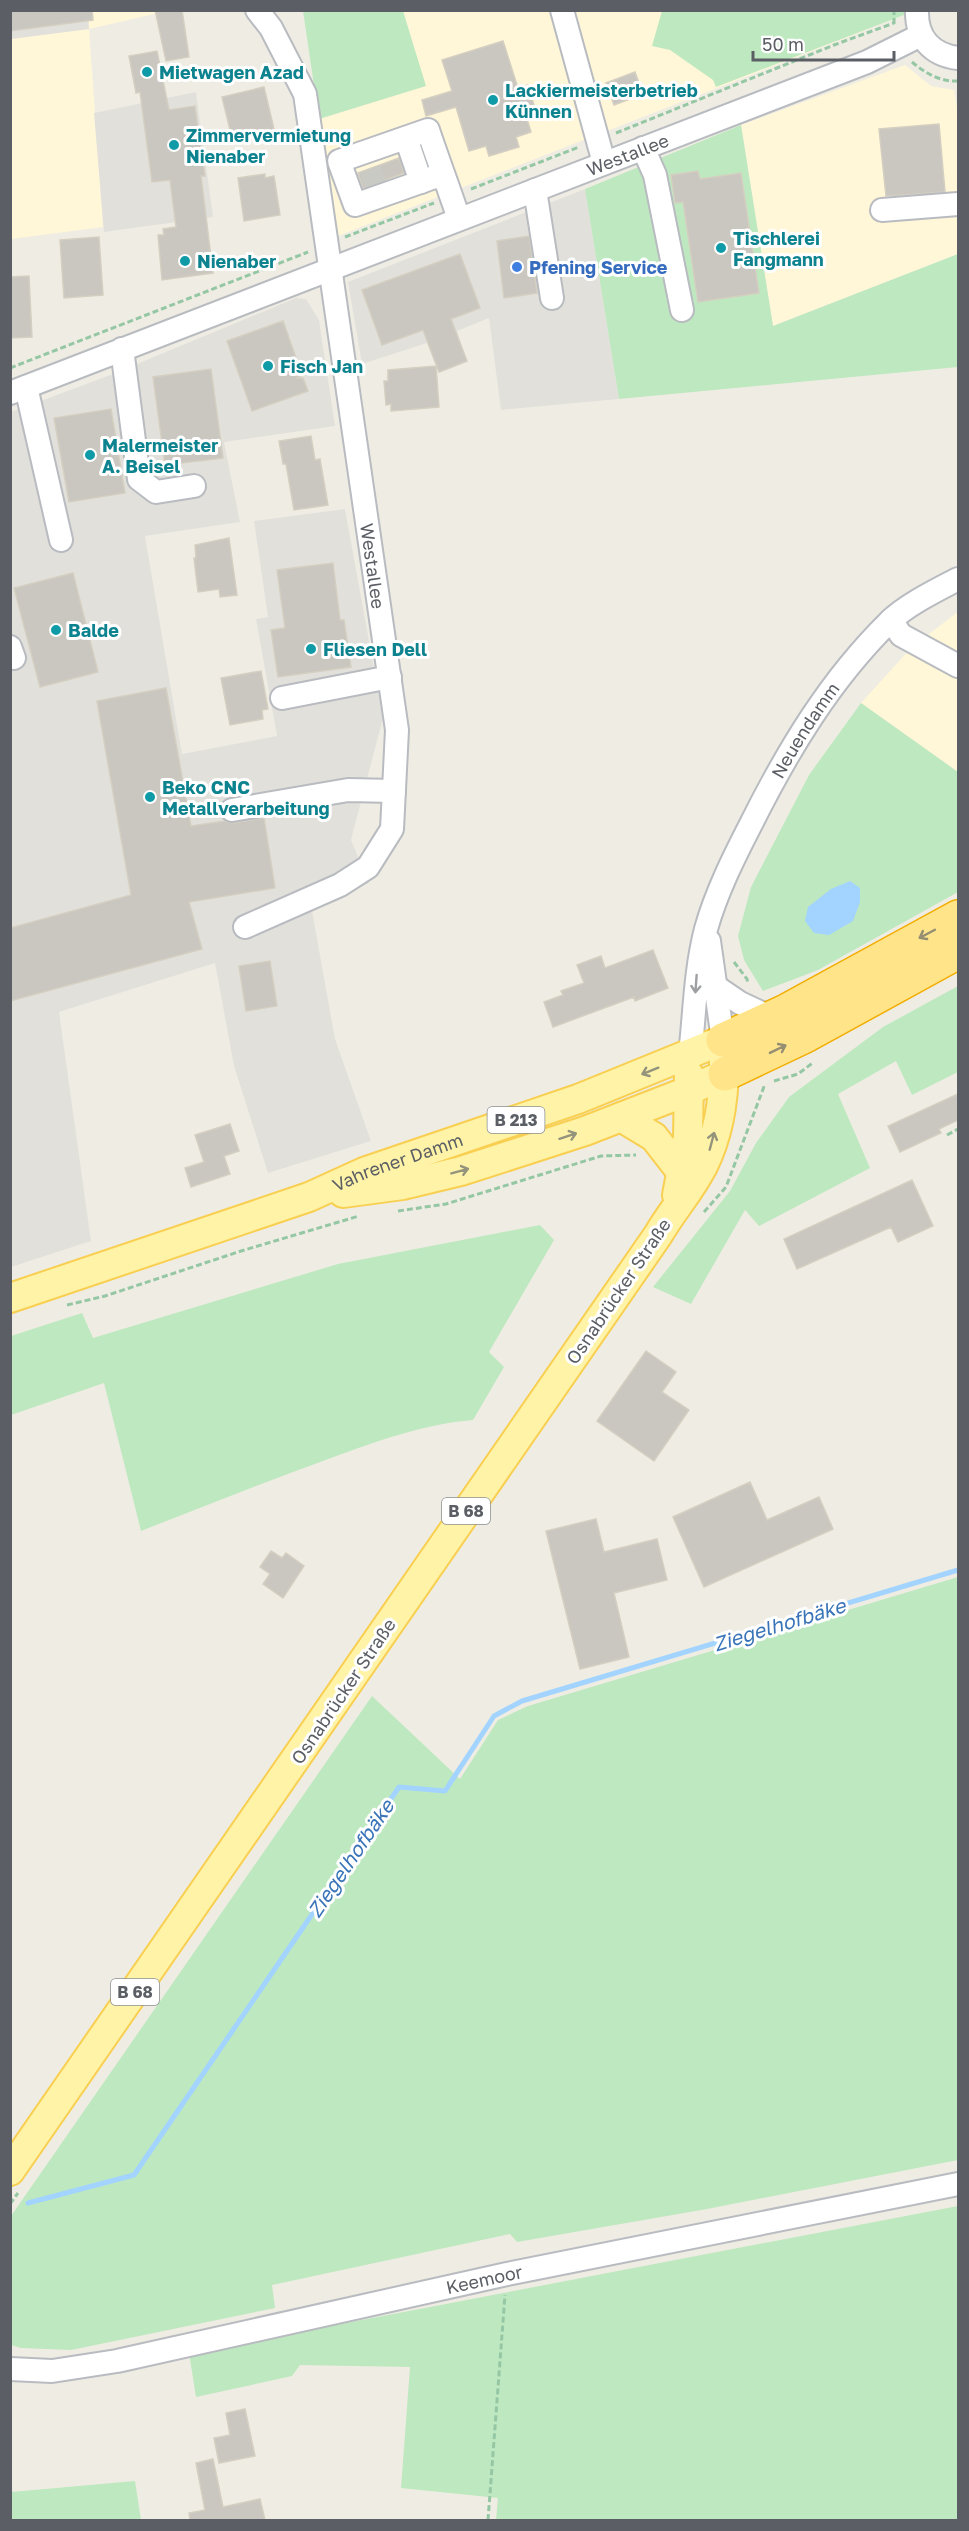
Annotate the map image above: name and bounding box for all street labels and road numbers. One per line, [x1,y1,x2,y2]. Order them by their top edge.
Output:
street label: Westallee [583,129,672,180]
street label: Westallee [356,522,390,610]
street label: Neuendamm [766,678,844,782]
road number: B 213 [488,1107,544,1133]
street label: Vahrener Damm [329,1128,466,1196]
street label: Osnabrücker Straße [561,1214,675,1368]
road number: B 68 [442,1498,490,1524]
street label: Osnabrücker Straße [286,1614,400,1768]
road number: B 68 [111,1979,159,2005]
street label: Keemoor [444,2260,524,2298]

